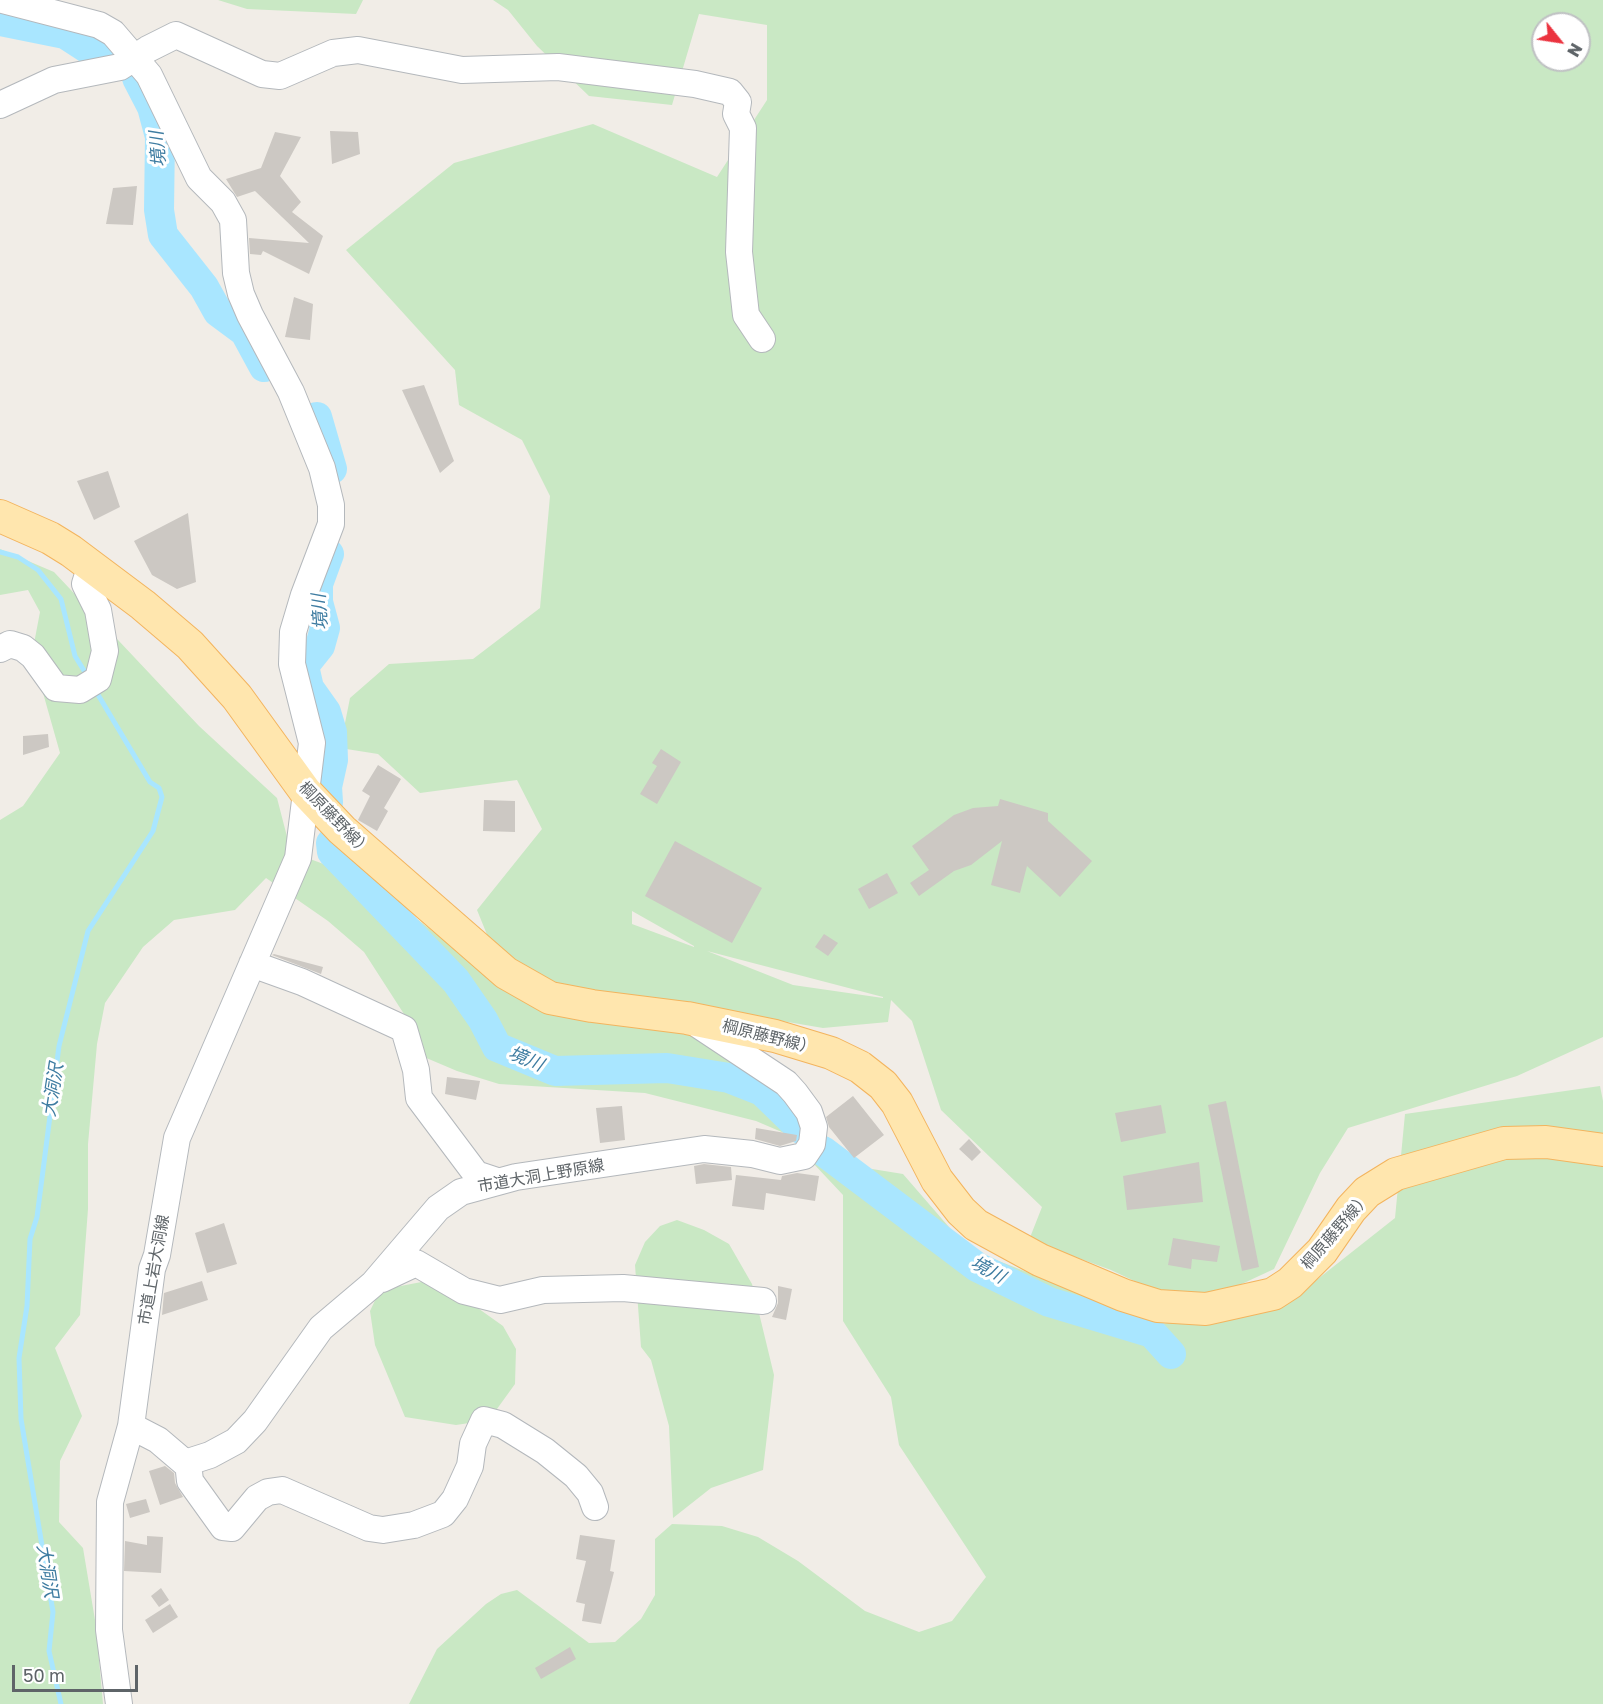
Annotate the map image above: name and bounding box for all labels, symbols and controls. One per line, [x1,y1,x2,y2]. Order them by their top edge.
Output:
north arrow [1531,12,1591,72]
text: N [1563,40,1587,60]
water label: 境川 [146,130,170,168]
water label: 境川 [308,593,332,631]
street label: 棡原藤野線） [295,778,375,860]
street label: 棡原藤野線） [720,1016,818,1058]
water label: 境川 [505,1042,547,1076]
water label: 大洞沢 [38,1062,68,1118]
street label: 市道大洞上野原線 [476,1155,606,1197]
street label: 棡原藤野線） [1297,1188,1375,1274]
street label: 市道上岩大洞線 [135,1213,173,1327]
water label: 境川 [967,1252,1009,1288]
water label: 大洞沢 [32,1543,62,1599]
scale bar [15,1653,141,1691]
text: 50 m [23,1664,65,1686]

